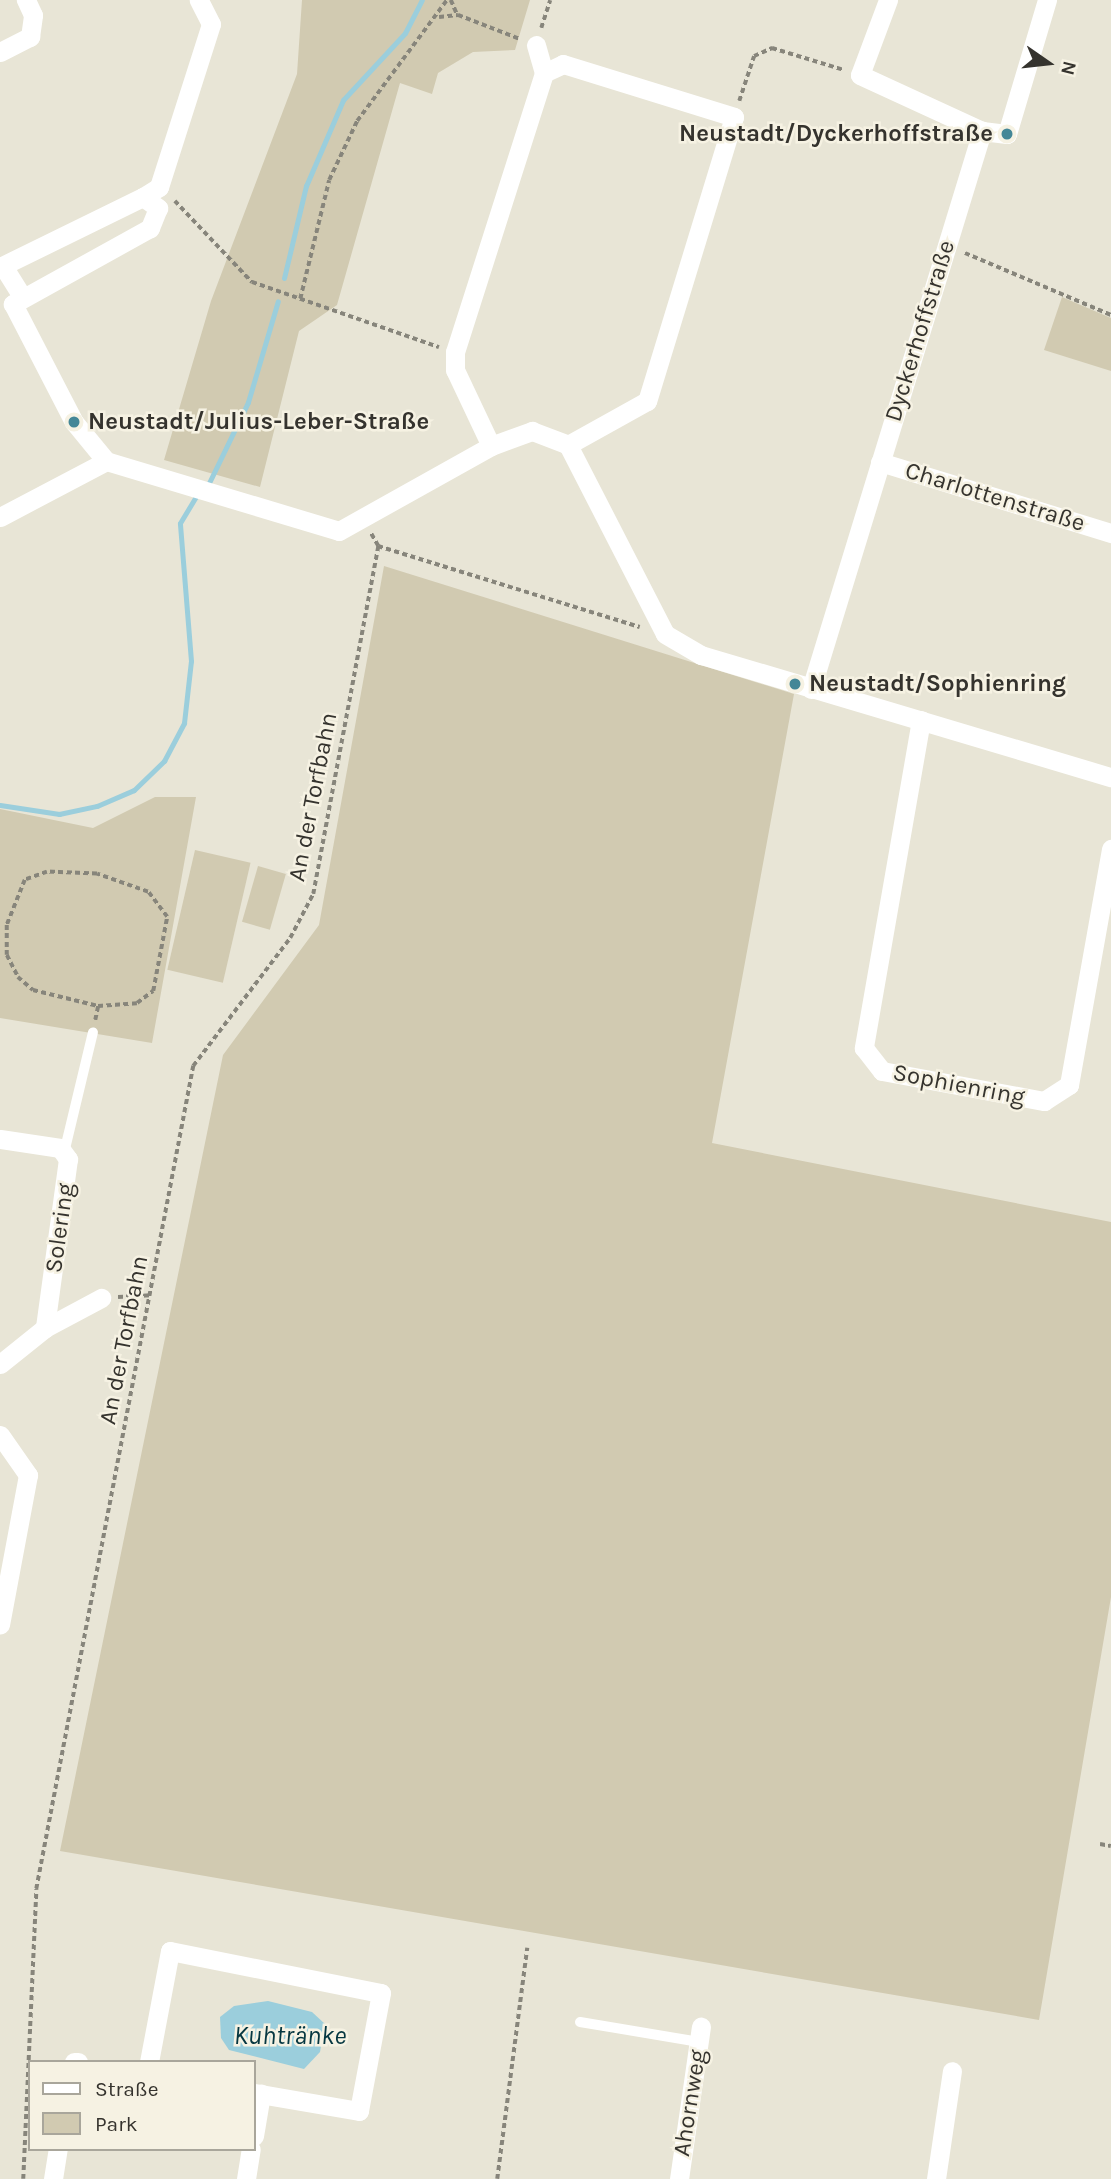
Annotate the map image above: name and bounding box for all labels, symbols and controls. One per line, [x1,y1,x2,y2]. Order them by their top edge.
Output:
north arrow [1013,28,1083,98]
text: N [1056,59,1081,77]
place label: Neustadt/Dyckerhoffstraße [679,120,993,148]
marker: Neustadt/Dyckerhoffstraße [999,126,1015,142]
street label: Dyckerhoffstraße [879,237,961,425]
place label: Neustadt/Julius-Leber-Straße [88,408,429,436]
marker: Neustadt/Julius-Leber-Straße [66,414,82,430]
street label: Charlottenstraße [902,456,1088,538]
place label: Neustadt/Sophienring [809,670,1066,698]
marker: Neustadt/Sophienring [787,676,803,692]
street label: An der Torfbahn [283,710,343,884]
street label: Sophienring [891,1058,1027,1112]
street label: Solering [39,1181,81,1275]
street label: An der Torfbahn [94,1253,154,1427]
water label: Kuhtränke [234,2020,346,2052]
street label: Ahornweg [667,2048,713,2158]
legend [28,2060,256,2151]
text: Straße [95,2077,158,2101]
text: Park [95,2112,138,2136]

